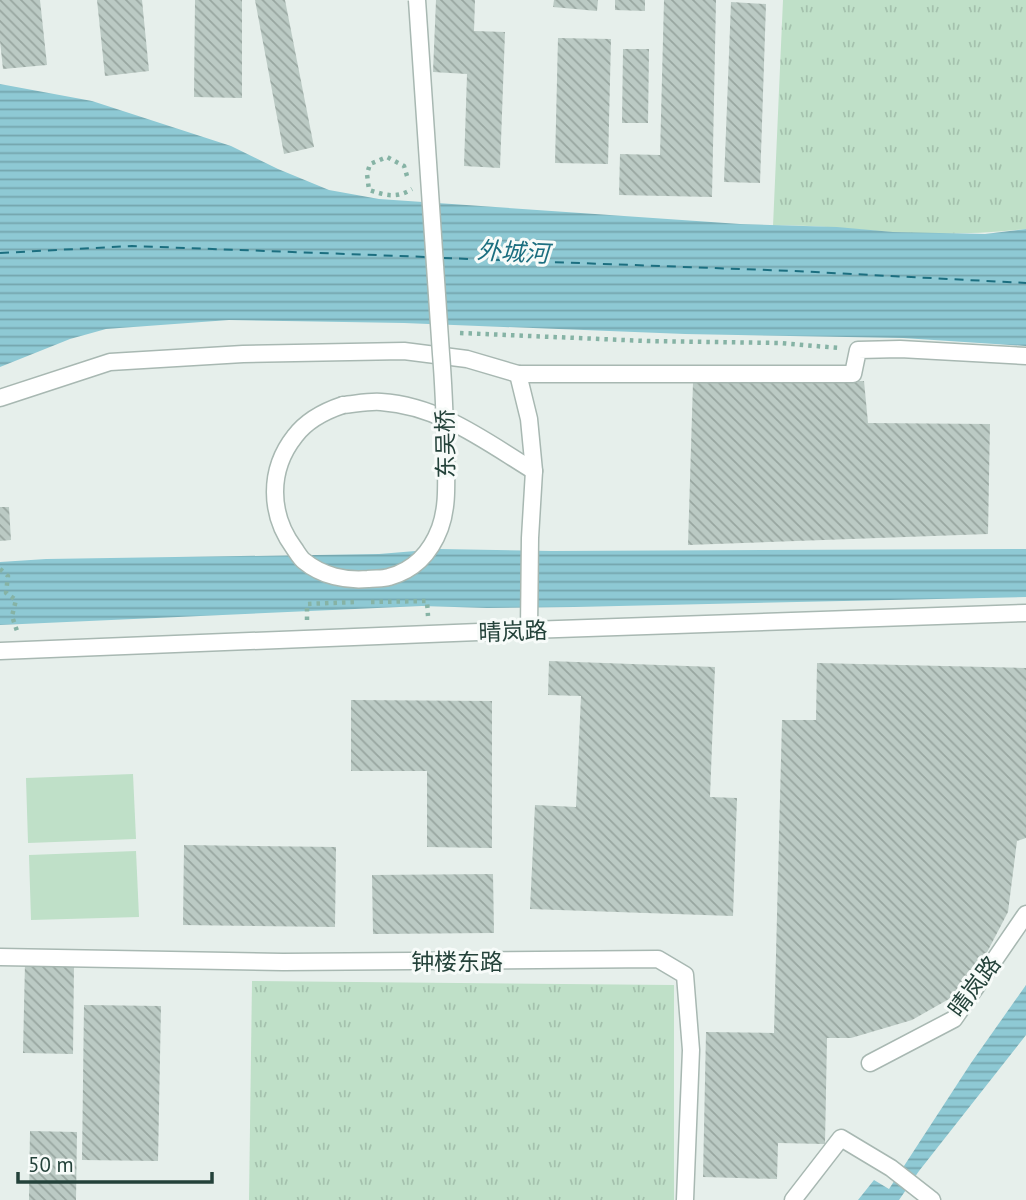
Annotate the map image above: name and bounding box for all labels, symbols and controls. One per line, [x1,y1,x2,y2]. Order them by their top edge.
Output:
water label: 外城河 [476,235,554,270]
street label: 东吴桥 [430,409,460,479]
street label: 晴岚路 [478,615,548,647]
street label: 钟楼东路 [411,947,503,976]
street label: 晴岚路 [942,950,1006,1022]
scale bar [18,1140,212,1184]
text: 50 m [28,1151,74,1178]

